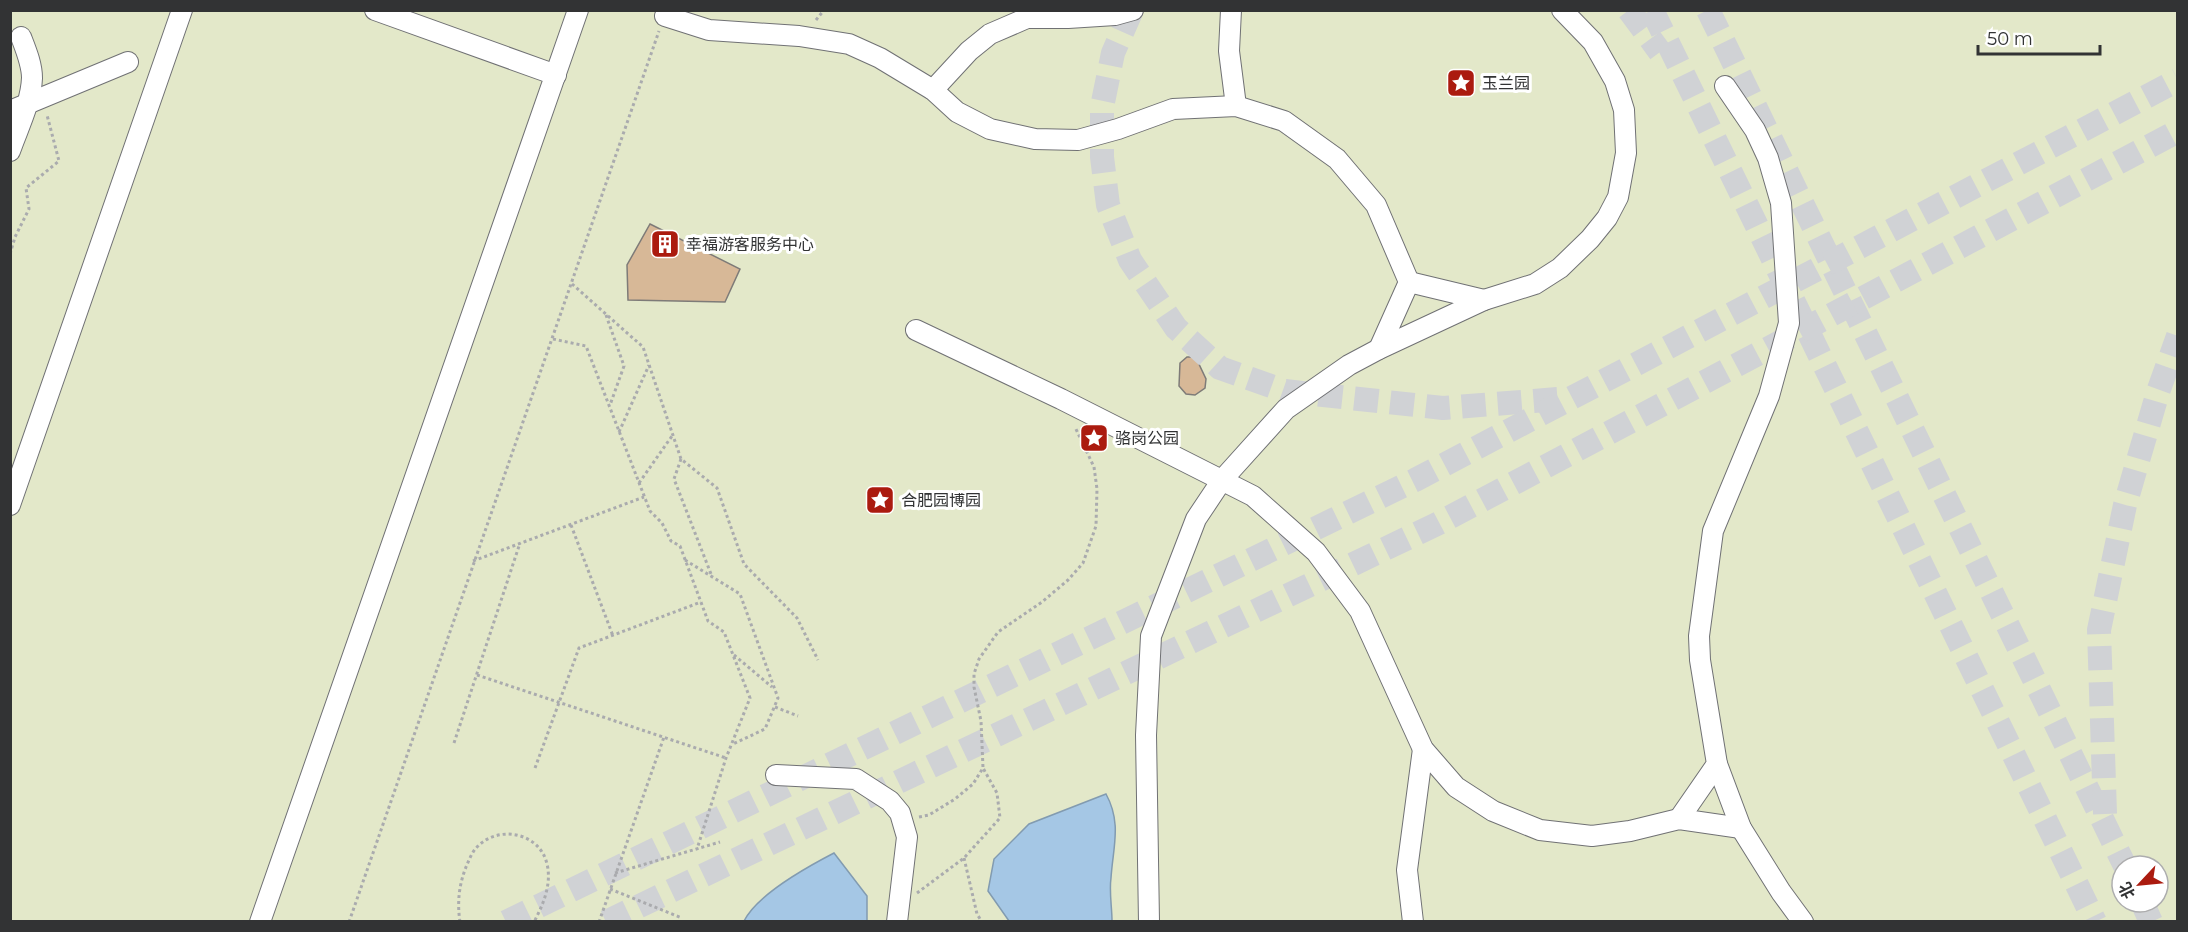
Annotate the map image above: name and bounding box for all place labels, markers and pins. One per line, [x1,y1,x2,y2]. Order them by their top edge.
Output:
place icon: 玉兰园 [1445,67,1477,99]
place label: 玉兰园 [1482,74,1530,93]
building icon: 幸福游客服务中心 [649,228,681,260]
place label: 幸福游客服务中心 [686,235,814,254]
place icon: 骆岗公园 [1078,422,1110,454]
place label: 骆岗公园 [1115,429,1179,448]
place icon: 合肥园博园 [864,484,896,516]
place label: 合肥园博园 [901,491,981,510]

